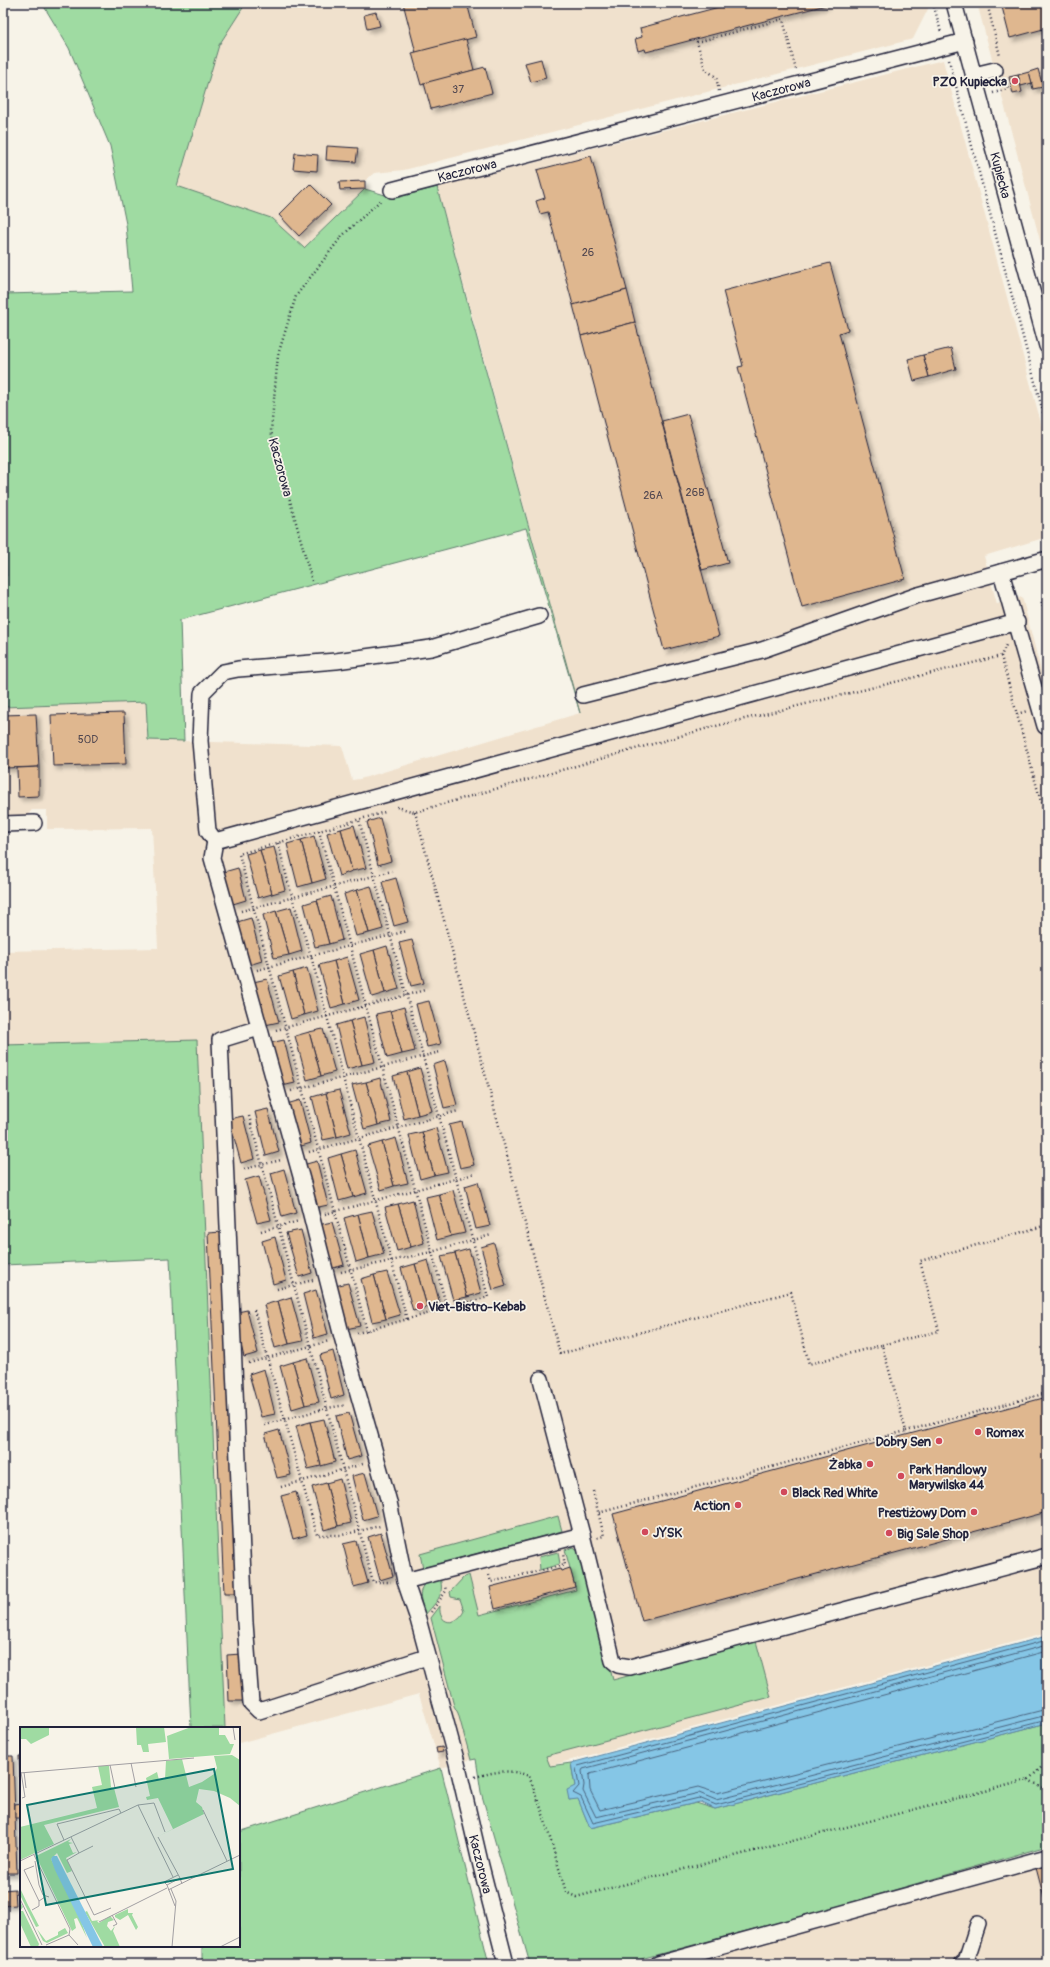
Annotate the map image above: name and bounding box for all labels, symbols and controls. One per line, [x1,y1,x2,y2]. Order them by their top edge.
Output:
street label: Kaczorowa [750,74,812,105]
place label: PZO Kupiecka [933,74,1007,90]
marker: PZO Kupiecka [1010,76,1020,86]
house number: 37 [452,83,464,96]
street label: Kupiecka [986,150,1014,200]
street label: Kaczorowa [436,156,498,186]
house number: 26 [582,246,594,259]
street label: Kaczorowa [265,436,296,498]
house number: 26B [686,486,704,499]
house number: 26A [643,489,663,502]
house number: 50D [78,733,98,746]
place label: Viet-Bistro-Kebab [428,1299,527,1315]
marker: Viet-Bistro-Kebab [415,1301,425,1311]
place label: Romax [986,1425,1025,1441]
marker: Romax [973,1427,983,1437]
place label: Dobry Sen [875,1434,932,1450]
marker: Dobry Sen [934,1436,944,1446]
place label: Żabka [829,1457,862,1473]
marker: Żabka [865,1459,875,1469]
place label: Park Handlowy Marywilska 44 [909,1462,987,1493]
marker: Park Handlowy Marywilska 44 [896,1471,906,1481]
place label: Black Red White [792,1485,878,1501]
marker: Black Red White [779,1487,789,1497]
place label: Action [693,1498,731,1514]
marker: Action [733,1500,743,1510]
place label: Prestiżowy Dom [878,1505,966,1521]
marker: Prestiżowy Dom [969,1507,979,1517]
place label: JYSK [653,1525,682,1541]
place label: Big Sale Shop [897,1526,969,1542]
marker: JYSK [640,1527,650,1537]
marker: Big Sale Shop [884,1528,894,1538]
inset map [20,1727,240,1947]
street label: Kaczorowa [465,1833,495,1895]

